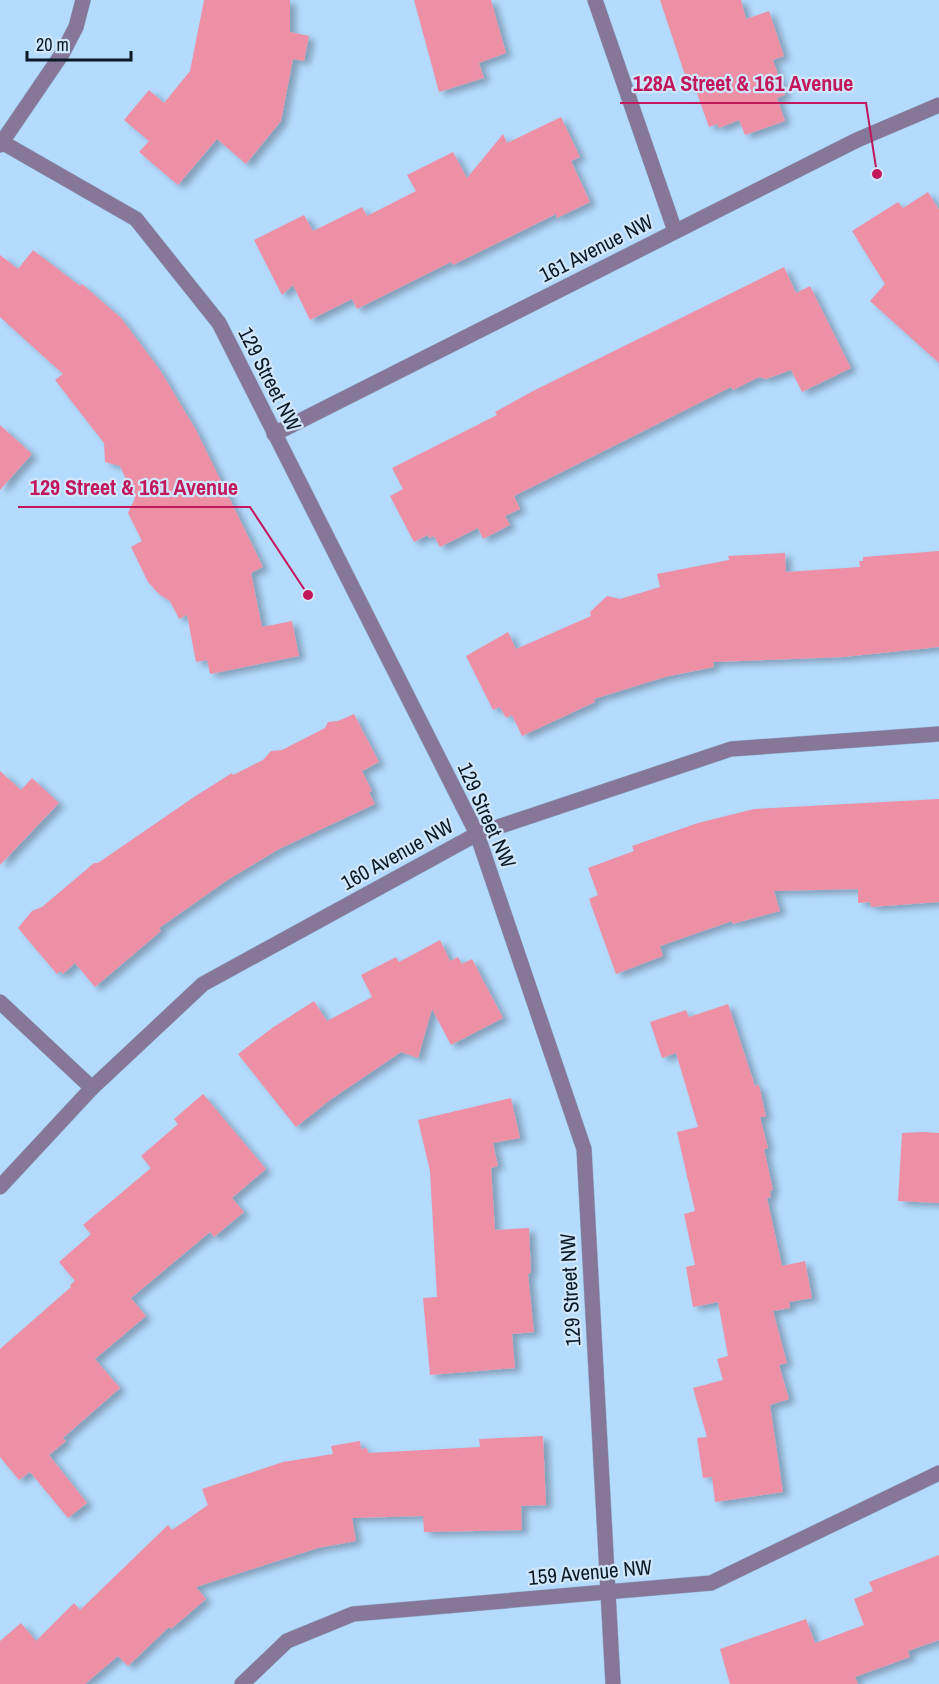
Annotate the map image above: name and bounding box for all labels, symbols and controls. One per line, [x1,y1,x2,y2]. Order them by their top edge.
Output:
scale bar [27,24,130,62]
text: 20 m [36,32,69,57]
callout: 128A Street & 161 Avenue [620,63,866,103]
text: 128A Street & 161 Avenue [633,68,853,98]
street label: 161 Avenue NW [534,207,659,289]
street label: 129 Street NW [231,322,309,437]
callout: 129 Street & 161 Avenue [18,467,250,507]
text: 129 Street & 161 Avenue [30,472,238,502]
street label: 129 Street NW [451,758,524,873]
street label: 160 Avenue NW [336,811,459,897]
street label: 129 Street NW [553,1232,587,1347]
street label: 159 Avenue NW [527,1552,654,1592]

